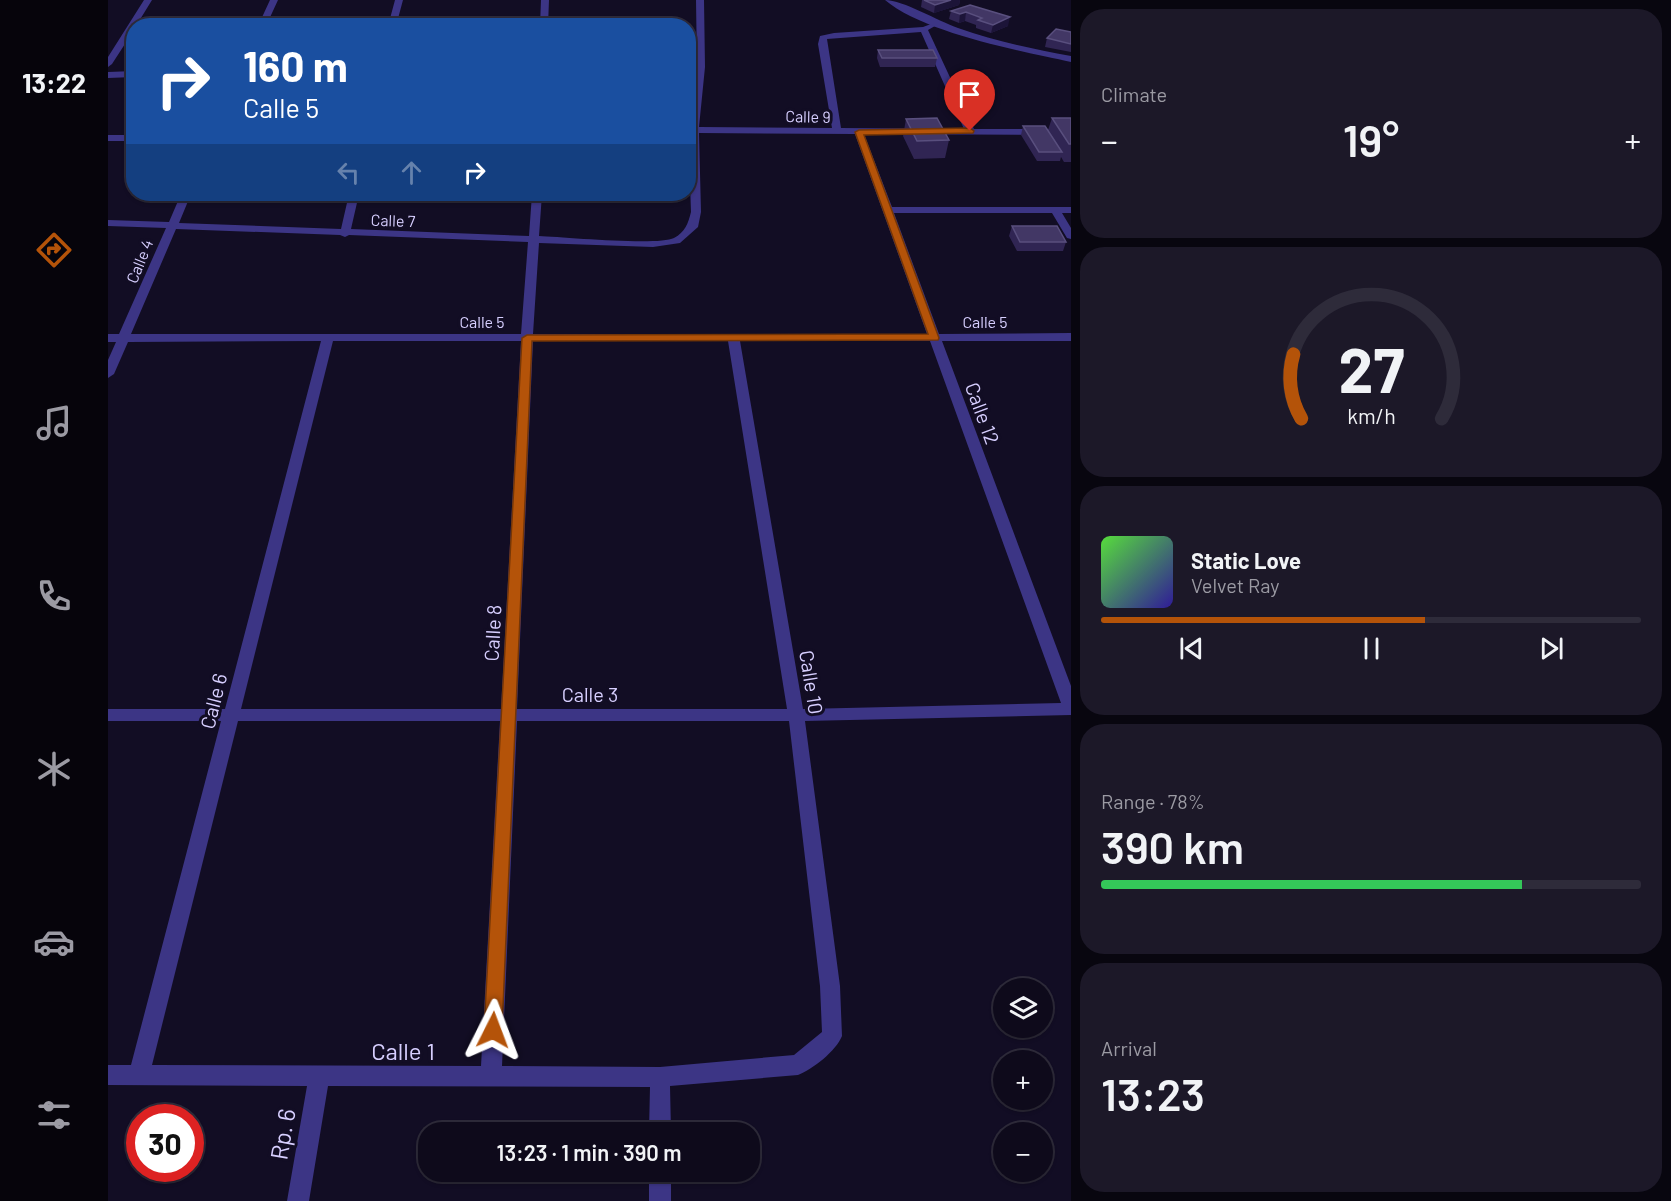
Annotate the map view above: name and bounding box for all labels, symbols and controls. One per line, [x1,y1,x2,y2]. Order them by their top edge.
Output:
text: 160 m [243,40,348,90]
icon: right [144,42,222,120]
text: 13:22 [22,66,86,98]
pin [944,69,995,131]
icon: arrive [953,78,986,111]
text: Climate [1101,82,1167,106]
text: Calle 5 [243,91,319,123]
street label: Calle 9 [785,106,831,126]
text: 19° [1343,112,1399,166]
text: − [1101,120,1118,160]
text: + [1625,120,1641,160]
icon: left [332,156,365,189]
icon: ahead [395,156,428,189]
icon: right [458,156,491,189]
street label: Calle 7 [370,210,416,230]
icon: directions [33,229,75,271]
street label: Calle 4 [122,236,156,286]
street label: Calle 5 [459,312,505,331]
street label: Calle 5 [962,312,1008,331]
text: 27 [1338,331,1404,405]
street label: Calle 12 [961,379,1005,447]
icon: music [33,402,75,444]
text: km/h [1347,404,1395,429]
text: Static Love [1191,547,1301,573]
text: Velvet Ray [1191,573,1280,597]
icon: phone [33,575,75,617]
street label: Calle 8 [479,604,505,662]
icon: previous [1175,632,1208,665]
icon: pause [1355,632,1388,665]
icon: next [1535,632,1568,665]
street label: Calle 10 [795,648,829,716]
street label: Calle 6 [195,671,231,731]
street label: Calle 3 [562,682,618,706]
icon: climate [33,748,75,790]
text: Range · 78% [1101,789,1205,813]
text: 390 km [1101,819,1244,873]
icon: car [33,921,75,963]
map controls [993,978,1053,1182]
button: layers [993,978,1053,1038]
position arrow [461,998,525,1062]
street label: Calle 1 [371,1036,435,1065]
text: Arrival [1101,1036,1157,1060]
button: + [993,1050,1053,1110]
text: 13:23 [1101,1066,1205,1120]
icon: filters [33,1094,75,1136]
speed limit sign: 30 [126,1104,204,1182]
street label: Rp. 6 [263,1106,301,1162]
button: − [993,1122,1053,1182]
text: 13:23 · 1 min · 390 m [497,1139,681,1165]

